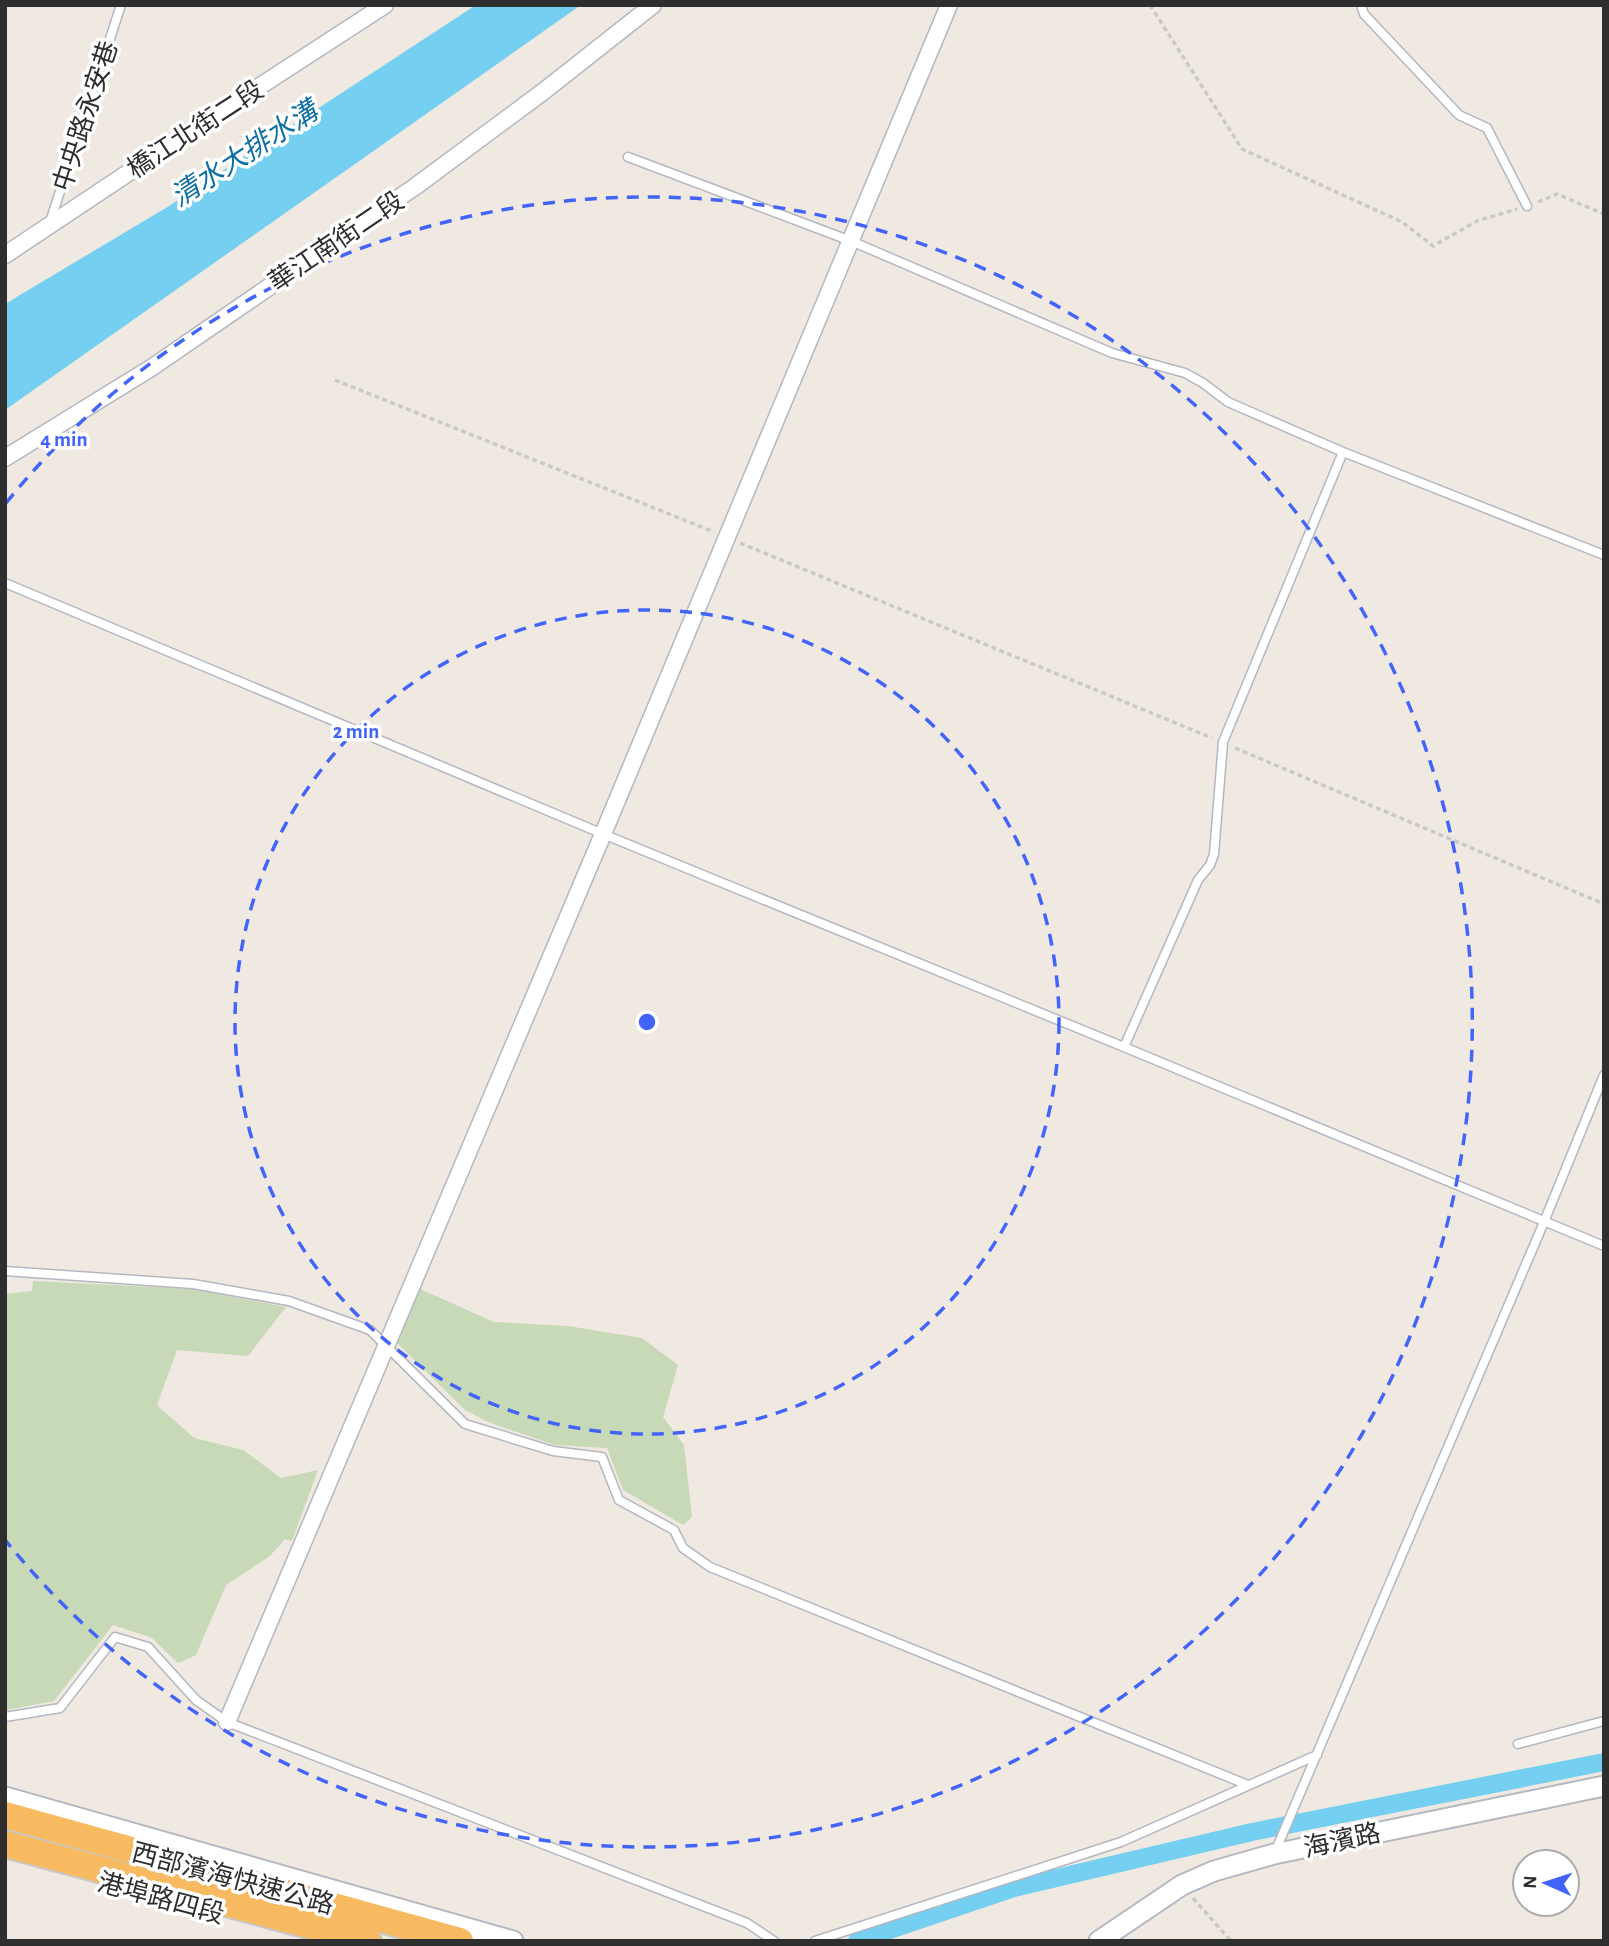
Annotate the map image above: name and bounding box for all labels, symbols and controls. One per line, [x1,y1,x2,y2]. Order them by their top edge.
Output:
street label: 中央路永安巷 [49,38,122,195]
street label: 橋江北街二段 [122,75,268,183]
water label: 清水大排水溝 [166,93,327,212]
street label: 華江南街二段 [263,186,409,296]
text: 4 min [40,429,88,450]
text: 2 min [333,721,379,742]
centre of rings [635,1010,659,1034]
street label: 海濱路 [1301,1819,1383,1862]
street label: 西部濱海快速公路 [129,1839,337,1918]
north arrow [1511,1848,1581,1918]
street label: 港埠路四段 [95,1868,227,1928]
text: N [1521,1875,1540,1889]

